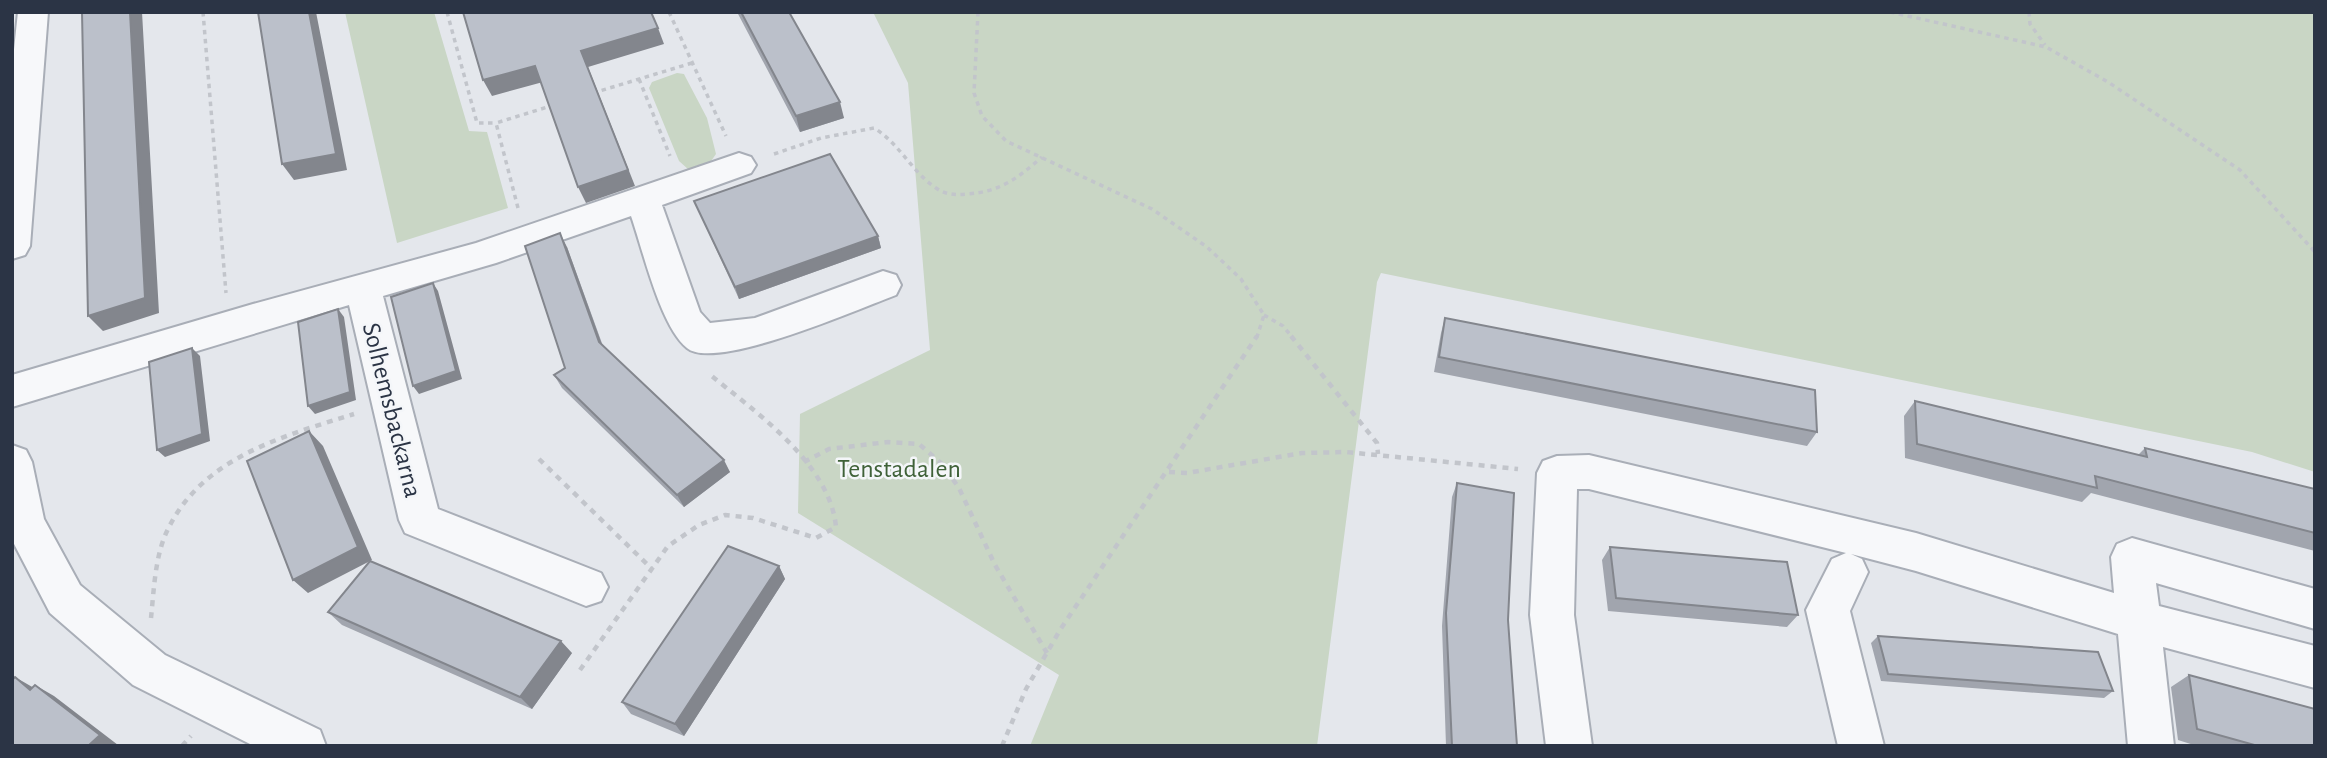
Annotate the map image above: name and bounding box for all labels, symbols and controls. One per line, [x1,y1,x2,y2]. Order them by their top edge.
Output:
street label: Solhemsbackarna [358,320,426,500]
park label: Tenstadalen [837,456,961,482]

